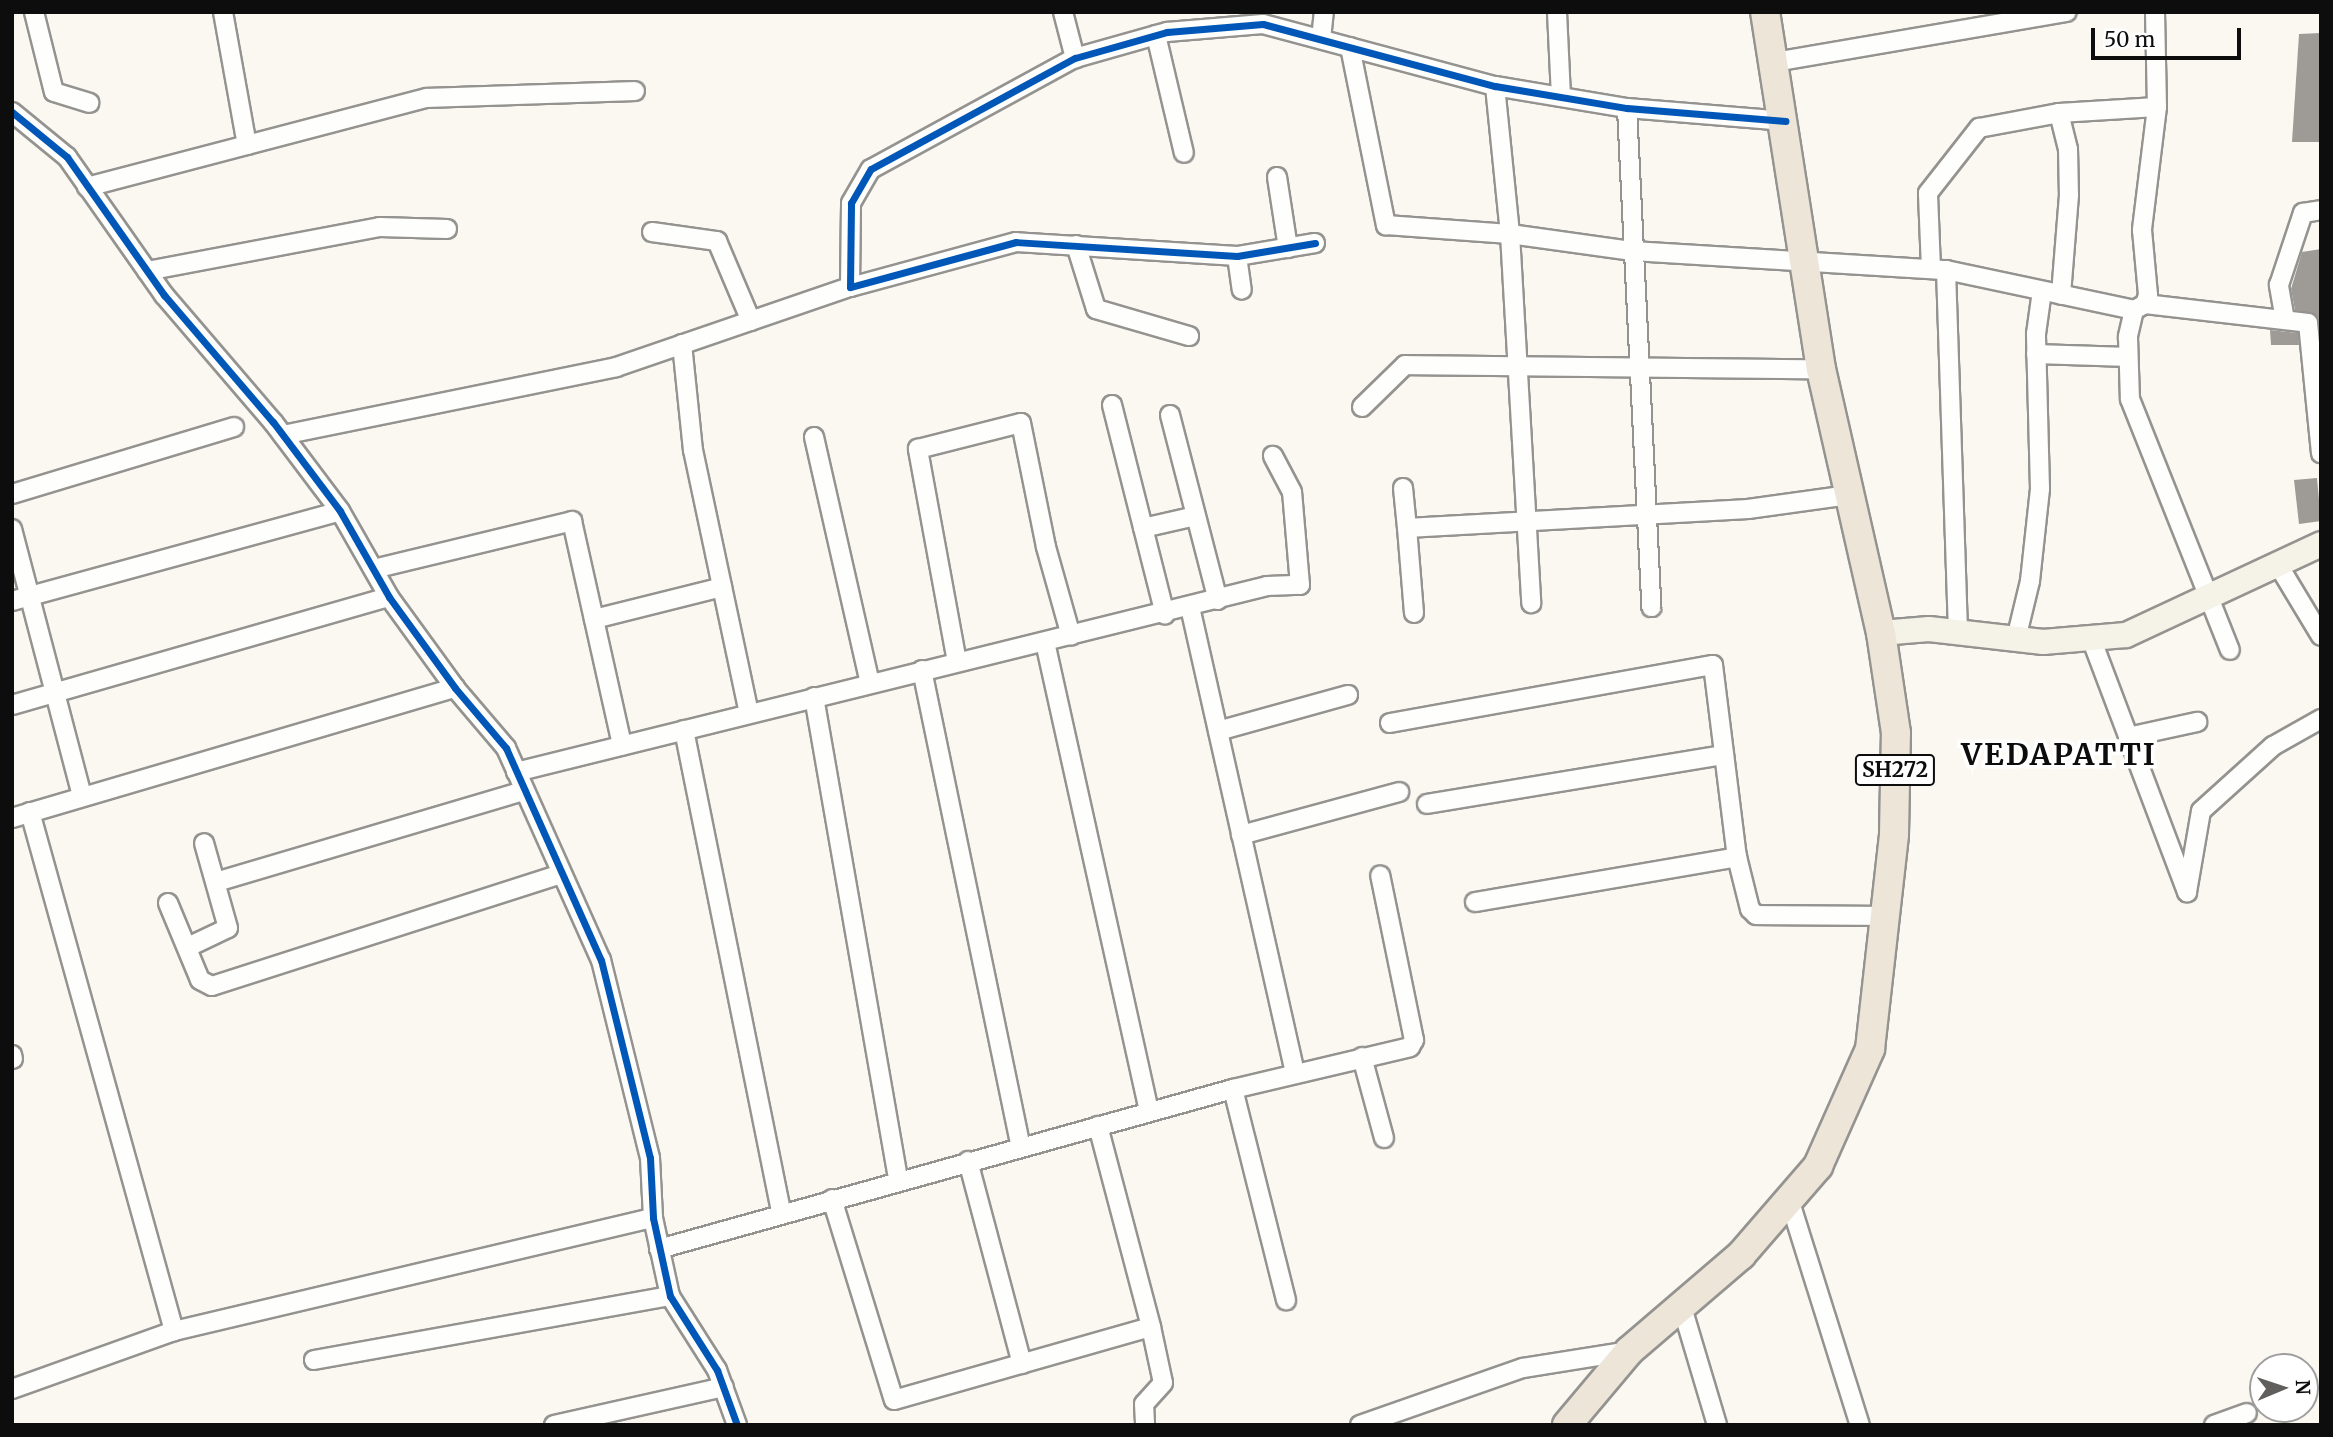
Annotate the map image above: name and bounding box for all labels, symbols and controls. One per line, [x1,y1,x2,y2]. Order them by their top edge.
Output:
scale bar [2095,14,2246,58]
text: 50 m [2104,26,2155,53]
district label: VEDAPATTI [1962,736,2156,772]
road number: SH272 [1855,752,1935,788]
north arrow [2249,1353,2319,1423]
text: N [2291,1379,2315,1395]

